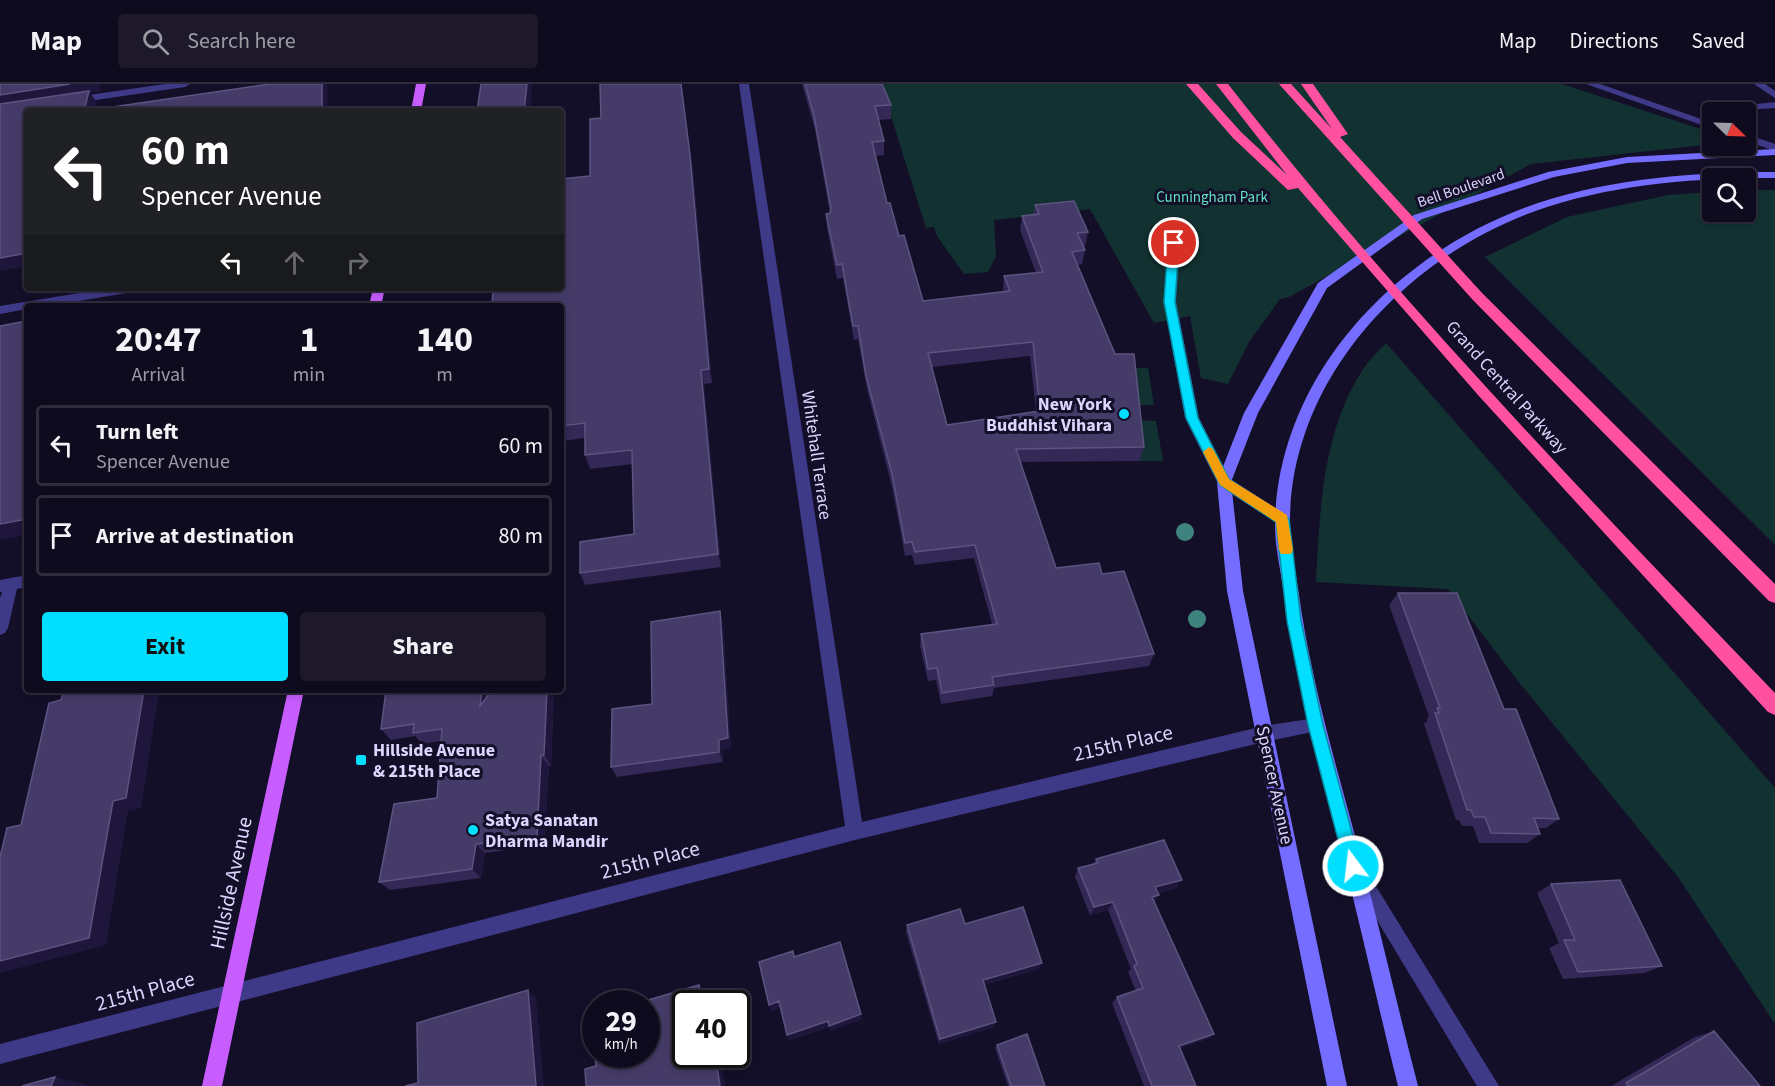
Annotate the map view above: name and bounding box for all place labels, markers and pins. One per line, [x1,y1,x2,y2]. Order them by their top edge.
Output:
pin [1148,217,1199,268]
place label: New York Buddhist Vihara [986,392,1112,438]
marker: New York Buddhist Vihara [1117,407,1131,421]
place label: Hillside Avenue & 215th Place [373,738,495,784]
marker: Hillside Avenue & 215th Place [354,753,368,767]
place label: Satya Sanatan Dharma Mandir [485,808,609,854]
marker: Satya Sanatan Dharma Mandir [466,823,480,837]

